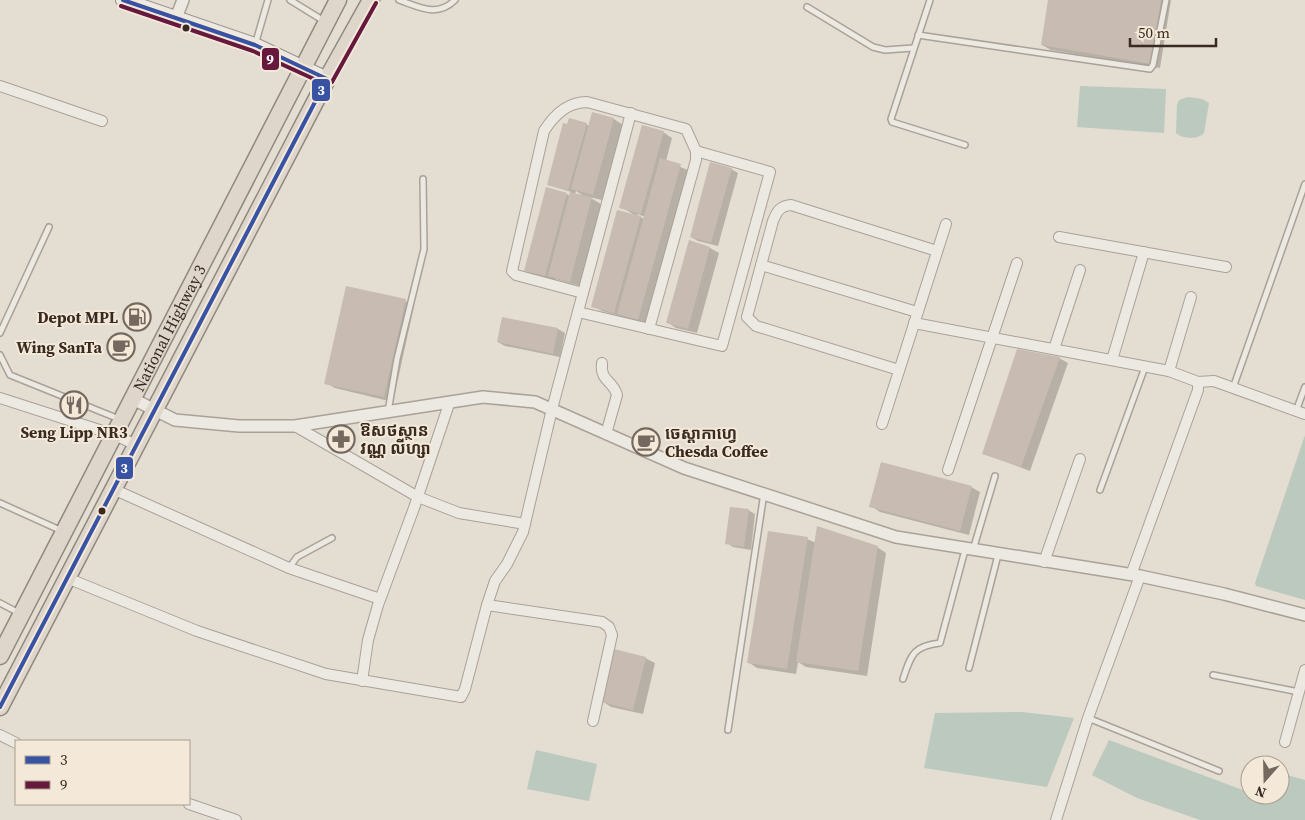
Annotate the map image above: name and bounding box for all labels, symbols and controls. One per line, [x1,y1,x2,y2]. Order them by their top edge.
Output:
scale bar [1130,15,1216,47]
text: 50 m [1138,22,1170,43]
unlabelled marker [181,23,191,33]
line badge: 9 [261,47,280,71]
text: 9 [266,49,274,69]
line badge: 3 [311,78,331,102]
text: 3 [317,80,325,100]
street label: National Highway 3 [127,261,211,395]
fuel station icon: Depot MPL [122,302,152,332]
place label: Depot MPL [37,306,118,328]
cafe icon: Wing SanTa [106,332,136,362]
place label: Wing SanTa [16,336,102,358]
restaurant icon: Seng Lipp NR3 [59,390,89,420]
place label: ឱសថស្ថាន វណ្ណ លីហ្សា [360,419,431,459]
place label: Seng Lipp NR3 [20,421,128,443]
place label: ចេស្ដាកាហ្វេ Chesda Coffee [665,422,768,462]
pharmacy icon: ឱសថស្ថាន វណ្ណ លីហ្សា [326,424,356,454]
cafe icon: ចេស្ដាកាហ្វេ Chesda Coffee [631,427,661,457]
line badge: 3 [115,456,134,480]
text: 3 [120,458,128,478]
unlabelled marker [97,506,107,516]
legend [15,740,190,805]
text: 3 [60,749,68,770]
north arrow [1240,755,1290,805]
text: 9 [60,774,68,795]
text: N [1252,781,1269,803]

